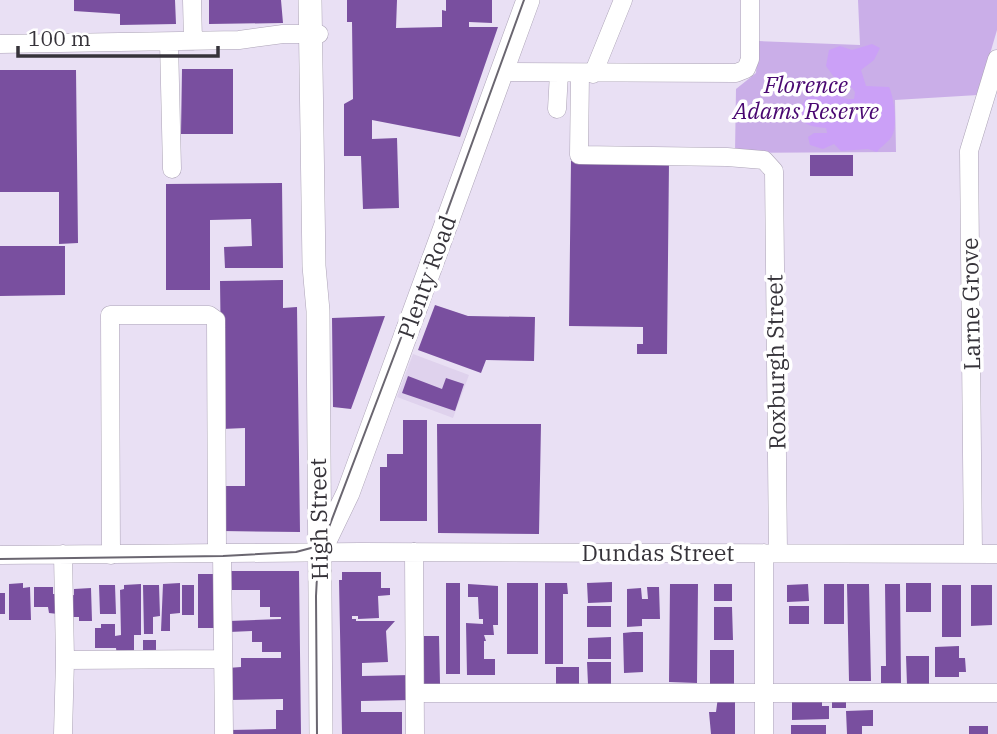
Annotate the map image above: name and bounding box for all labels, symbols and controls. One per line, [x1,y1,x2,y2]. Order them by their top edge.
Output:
scale bar [18,14,217,58]
text: 100 m [28,24,91,52]
park label: Florence Adams Reserve [731,69,879,125]
street label: Plenty Road [390,211,462,342]
street label: Larne Grove [954,237,986,371]
street label: Roxburgh Street [758,274,792,450]
street label: High Street [302,458,334,580]
street label: Dundas Street [582,537,734,567]

